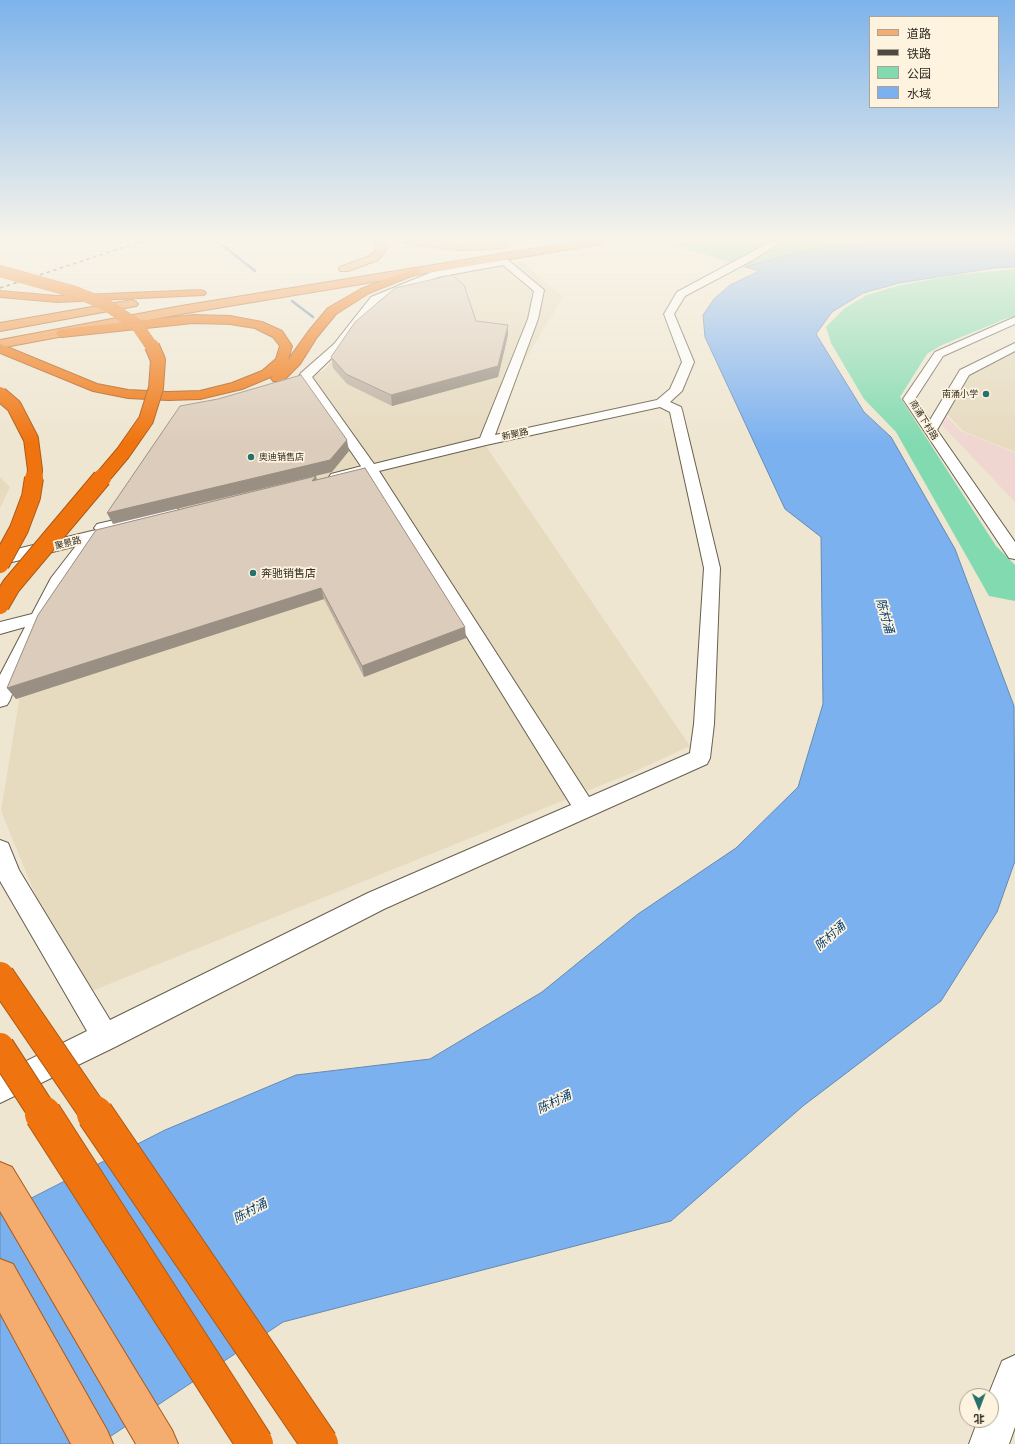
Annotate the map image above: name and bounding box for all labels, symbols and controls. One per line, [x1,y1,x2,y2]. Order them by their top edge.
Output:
legend [869,16,999,108]
text: 道路 [907,26,931,40]
text: 铁路 [907,46,931,60]
text: 公园 [907,66,931,80]
text: 水域 [907,86,931,100]
place label: 南涌小学 [942,389,978,399]
marker: 南涌小学 [981,389,991,399]
street label: 南涌下村路 [907,398,941,442]
street label: 新聚路 [501,426,529,442]
marker: 奥迪销售店 [246,452,256,462]
place label: 奥迪销售店 [259,452,304,462]
street label: 聚景路 [54,534,82,552]
place label: 奔驰销售店 [261,566,316,580]
marker: 奔驰销售店 [248,568,258,578]
water label: 陈村涌 [873,597,897,635]
water label: 陈村涌 [812,919,848,953]
water label: 陈村涌 [535,1088,573,1116]
water label: 陈村涌 [231,1196,269,1226]
north arrow [959,1388,999,1428]
text: 北 [974,1413,985,1426]

